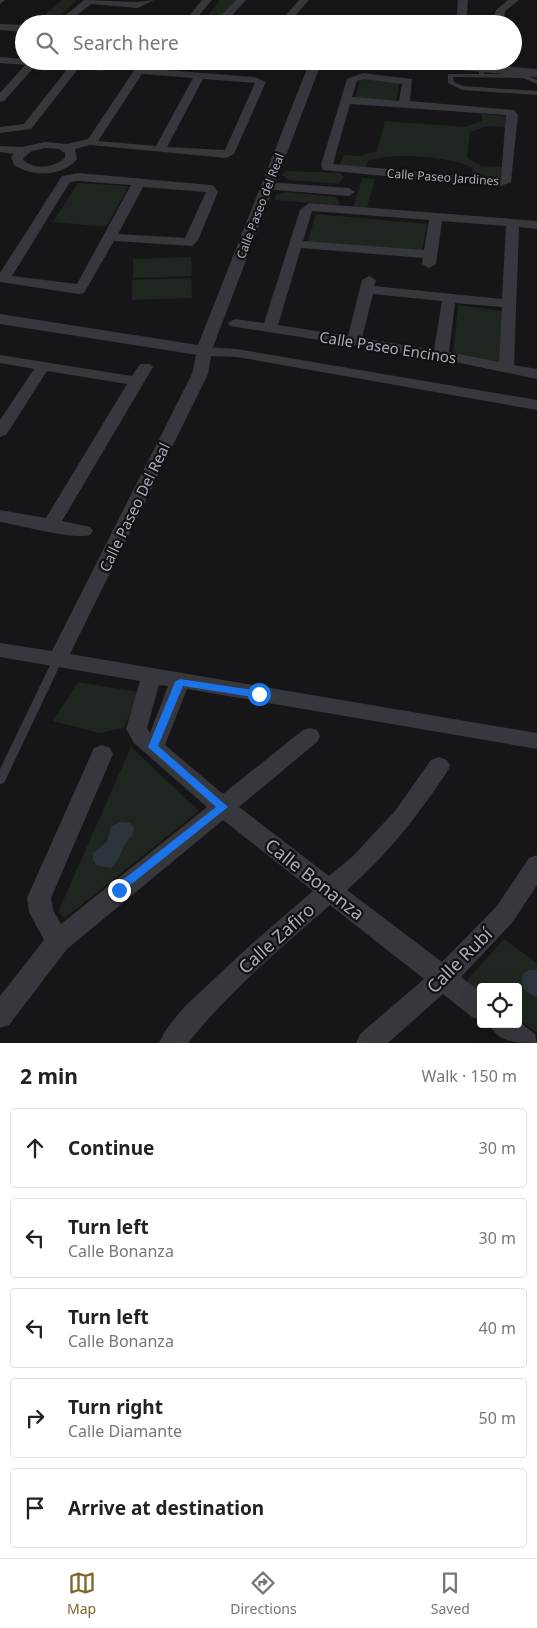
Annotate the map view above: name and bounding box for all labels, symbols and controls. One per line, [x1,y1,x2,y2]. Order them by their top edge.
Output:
search box [15,15,522,70]
icon: search [33,29,61,57]
text: Search here [73,30,179,56]
street label: Calle Paseo del Real [232,151,288,261]
street label: Calle Paseo Jardines [386,165,500,189]
street label: Calle Paseo Encinos [318,326,458,368]
street label: Calle Paseo Del Real [94,439,174,575]
route start [248,683,271,706]
street label: Calle Bonanza [261,833,369,925]
route end [108,879,131,902]
street label: Calle Zafiro [233,897,319,979]
street label: Calle Rubí [421,922,497,998]
map controls [477,983,522,1028]
button: locate [477,983,522,1028]
text: 2 min [20,1062,78,1090]
text: Walk · 150 m [422,1065,517,1087]
icon: ahead [21,1134,49,1162]
text: Continue [68,1135,154,1161]
text: 30 m [479,1137,516,1159]
text: Turn left [68,1214,149,1240]
icon: left [21,1224,49,1252]
text: 30 m [479,1227,516,1249]
text: Calle Bonanza [68,1240,174,1262]
text: Turn left [68,1304,149,1330]
icon: left [21,1314,49,1342]
text: 40 m [479,1317,516,1339]
text: Calle Bonanza [68,1330,174,1352]
text: Turn right [68,1394,163,1420]
icon: right [21,1404,49,1432]
text: 50 m [479,1407,516,1429]
text: Calle Diamante [68,1420,182,1442]
icon: arrive [21,1494,49,1522]
text: Arrive at destination [68,1495,264,1521]
tab: Map [67,1569,96,1618]
tab: Directions [230,1569,297,1618]
tab: Saved [431,1569,470,1618]

